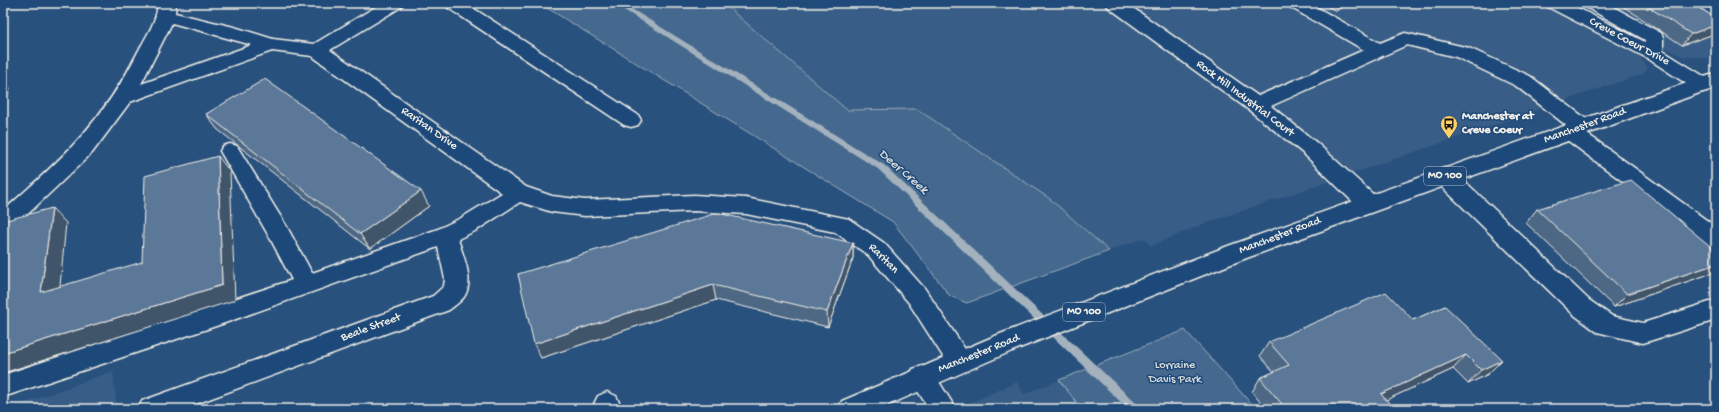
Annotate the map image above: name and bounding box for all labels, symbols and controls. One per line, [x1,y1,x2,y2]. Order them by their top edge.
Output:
street label: Creve Coeur Drive [1586,15,1672,69]
street label: Rock Hill Industrial Court [1193,57,1298,141]
street label: Raritan Drive [398,104,461,154]
street label: Manchester Road [1542,104,1629,147]
place label: Manchester at Creve Coeur [1461,110,1535,138]
bus stop icon: Manchester at Creve Coeur [1439,114,1459,139]
water label: Deer Creek [875,147,932,198]
road number: MO 100 [1424,167,1466,185]
street label: Manchester Road [1237,214,1324,258]
street label: Raritan [865,241,901,277]
road number: MO 100 [1063,303,1105,321]
street label: Beale Street [338,310,404,346]
street label: Manchester Road [936,331,1022,377]
park label: Lorraine Davis Park [1148,359,1203,387]

